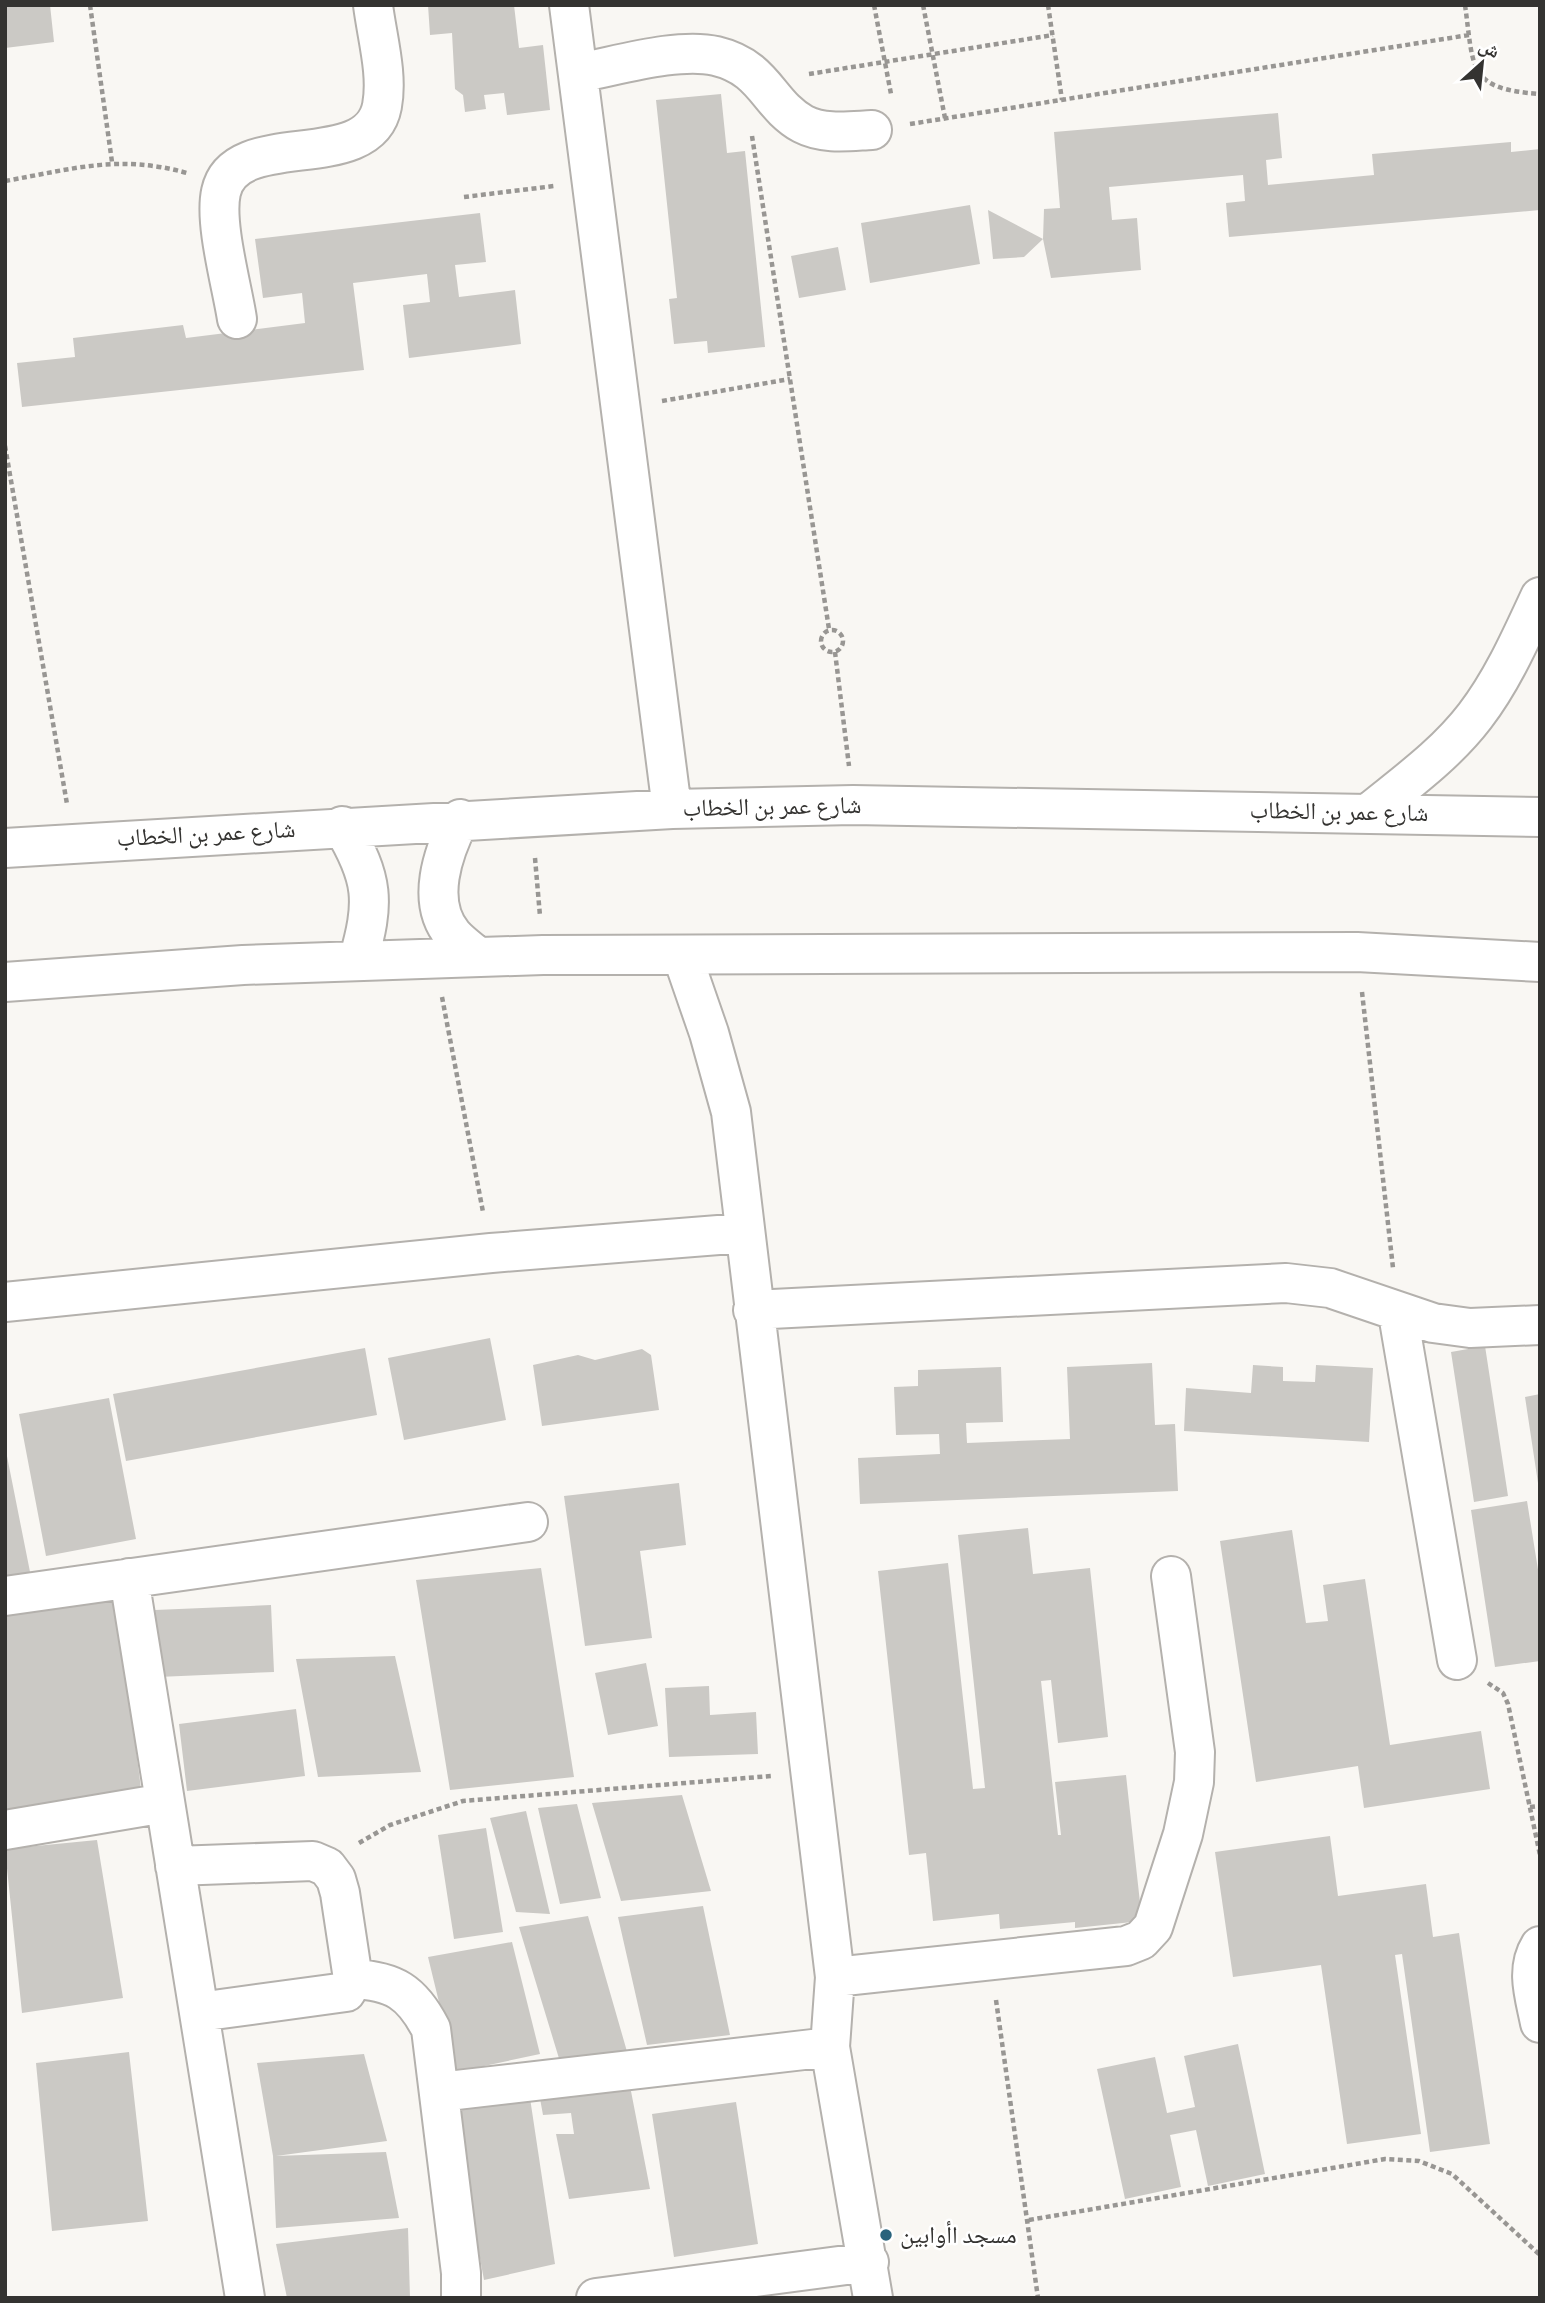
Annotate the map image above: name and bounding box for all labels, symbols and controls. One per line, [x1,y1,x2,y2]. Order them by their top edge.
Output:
north arrow [1447,28,1517,98]
text: ش [1474,33,1504,66]
street label: شارع عمر بن الخطاب [682,788,862,826]
street label: شارع عمر بن الخطاب [1249,793,1429,831]
street label: شارع عمر بن الخطاب [116,812,296,856]
place label: مسجد اأوابين [900,2218,1017,2253]
marker: مسجد اأوابين [878,2227,894,2243]

